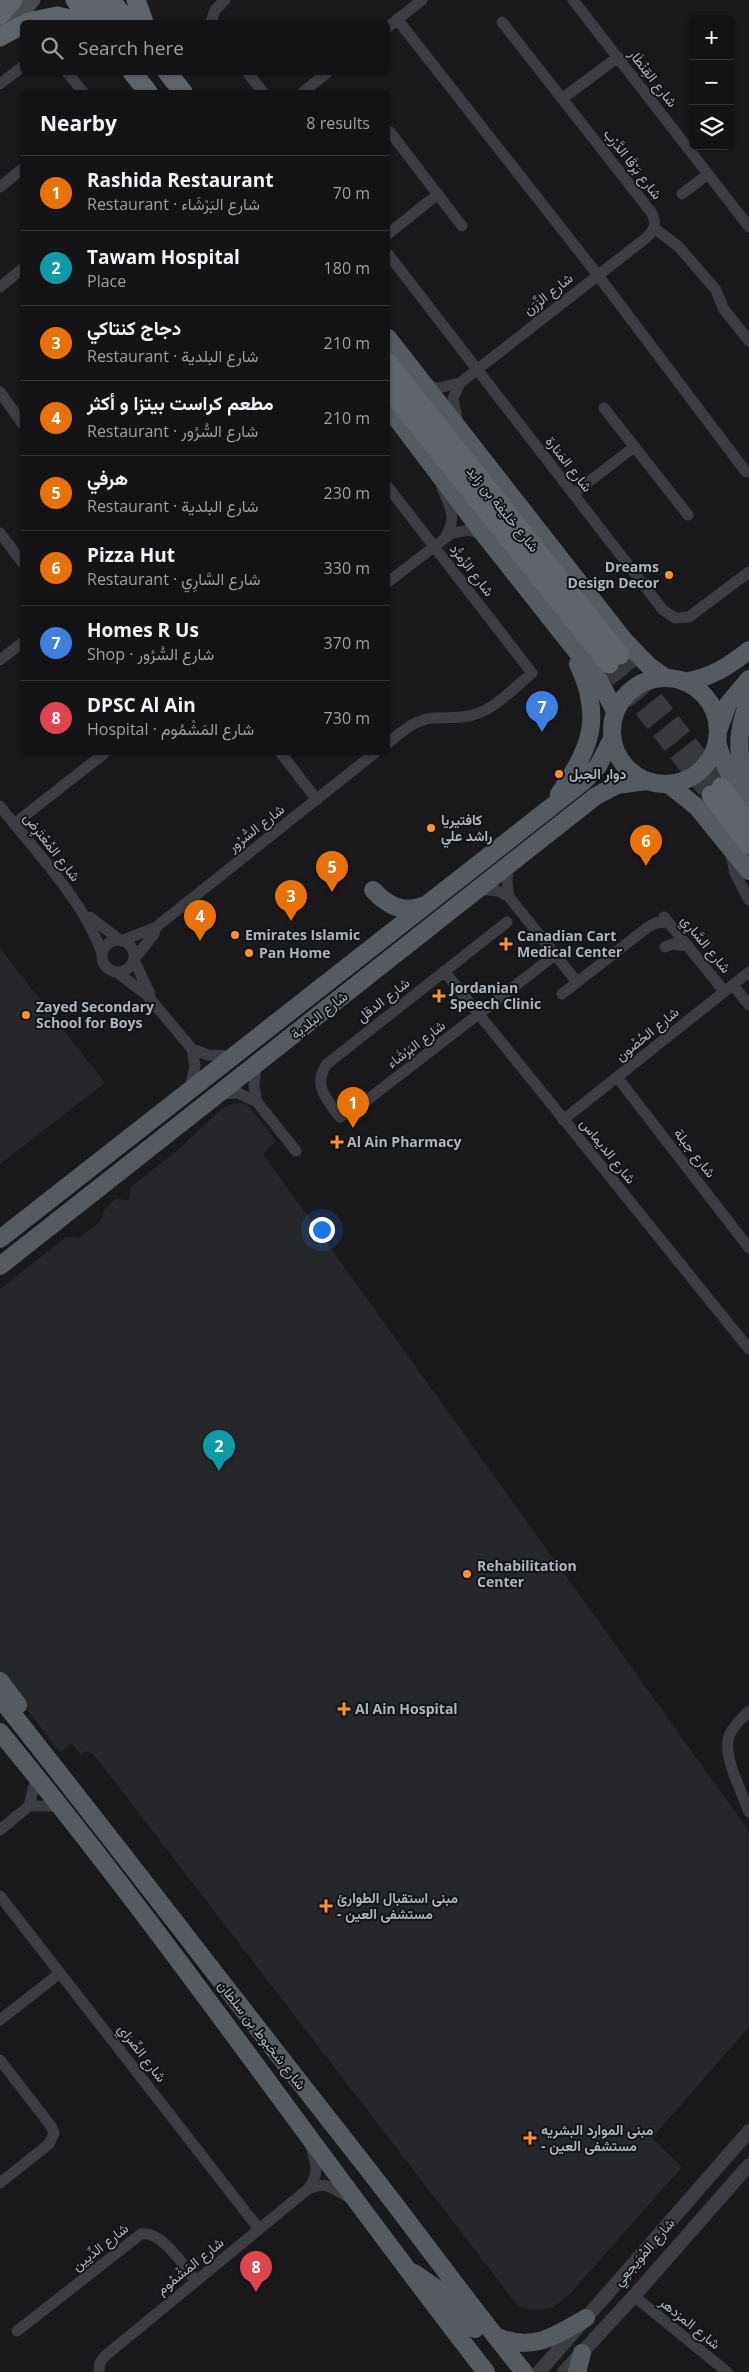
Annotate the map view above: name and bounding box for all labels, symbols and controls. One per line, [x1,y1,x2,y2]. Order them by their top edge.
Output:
map controls [689,15,734,150]
button: + [689,15,734,60]
search box [20,20,390,75]
icon: search [38,34,66,62]
text: Search here [78,35,184,61]
street label: شارع القِنْطَار [623,44,682,112]
button: − [689,60,734,105]
button: layers [689,105,734,150]
text: Nearby [40,109,117,137]
text: 8 results [306,112,370,134]
street label: شارع بَرْقَا الدَّرْب [598,124,667,204]
text: Rashida Restaurant [87,167,273,193]
text: 1 [51,182,61,204]
text: 70 m [333,182,370,204]
text: Restaurant · شارع البَرْشَاء [87,193,260,215]
text: Tawam Hospital [87,244,240,270]
text: 2 [51,257,61,279]
text: 180 m [324,257,370,279]
street label: شارع الزِّرَن [519,268,578,321]
text: Place [87,270,126,292]
text: دجاج كنتاكي [87,315,181,341]
text: 3 [51,332,61,354]
text: 210 m [324,332,370,354]
text: Restaurant · شارع البلدية [87,345,258,367]
text: مطعم كراست بيتزا و أكثر [87,390,274,416]
text: 4 [51,407,61,429]
text: 210 m [324,407,370,429]
text: Restaurant · شارع السُّرُور [87,420,258,442]
street label: شارع المَنارة [540,432,597,497]
street label: شارع خليفة بن زايد [461,462,544,557]
text: هرفي [87,465,128,491]
text: 5 [51,482,61,504]
text: 230 m [324,482,370,504]
text: Restaurant · شارع البلدية [87,495,258,517]
street label: شارع الزُمرُّد [444,539,499,601]
text: Pizza Hut [87,542,175,568]
text: 6 [51,557,61,579]
text: 330 m [324,557,370,579]
place label: Dreams Design Decor [568,557,660,592]
text: Restaurant · شارع السَّارِي [87,568,260,590]
marker: Dreams Design Decor [663,569,675,581]
text: Homes R Us [87,617,199,643]
text: 7 [51,632,61,654]
text: 370 m [324,632,370,654]
text: Shop · شارع السُّرُور [87,643,214,665]
pin: 7 [526,691,558,732]
text: DPSC Al Ain [87,692,196,718]
text: 8 [51,707,61,729]
text: 730 m [324,707,370,729]
text: Hospital · شارع المَشْمُوم [87,718,254,740]
place label: دوار الجبل [569,764,627,783]
marker: دوار الجبل [553,768,565,780]
street label: شارع السُّرُور [223,799,289,858]
street label: شارع المُعْتَرِض [18,809,85,886]
place label: كافتيريا راشد علي [441,810,492,848]
marker: كافتيريا راشد علي [425,822,437,834]
pin: 6 [630,825,662,866]
pin: 5 [316,851,348,892]
pin: 3 [275,880,307,921]
pin: 4 [184,900,216,941]
street label: شارع السَّارِي [675,911,736,978]
place label: Emirates Islamic [245,925,360,944]
place label: Canadian Cart Medical Center [517,926,623,961]
marker: Emirates Islamic [229,929,241,941]
marker: Canadian Cart Medical Center [499,937,513,951]
place label: Pan Home [259,943,330,962]
marker: Pan Home [243,947,255,959]
street label: شارع الدقل [352,973,414,1028]
place label: Jordanian Speech Clinic [448,978,541,1013]
street label: شارع البلدية [286,986,352,1044]
marker: Jordanian Speech Clinic [432,989,446,1003]
place label: Zayed Secondary School for Boys [36,997,154,1032]
street label: شارع الحُصُون [611,1002,684,1067]
marker: Zayed Secondary School for Boys [20,1009,32,1021]
street label: شارع البَرْشَاء [383,1015,450,1073]
pin: 1 [337,1087,369,1128]
street label: شارع الديماس [575,1114,641,1189]
street label: شارع جبلة [669,1124,721,1183]
place label: Al Ain Pharmacy [347,1132,462,1151]
marker: Al Ain Pharmacy [331,1136,343,1148]
your location [309,1217,335,1243]
pin: 2 [203,1430,235,1471]
place label: Rehabilitation Center [477,1556,577,1591]
marker: Rehabilitation Center [461,1568,473,1580]
place label: Al Ain Hospital [355,1699,458,1718]
marker: Al Ain Hospital [337,1702,351,1716]
place label: مبنى استقبال الطوارئ - مستشفى العين [337,1888,459,1923]
marker: مبنى استقبال الطوارئ - مستشفى العين [319,1899,333,1913]
street label: شارع شخبوط بن سلطان [212,1976,311,2094]
street label: شارع الصِّرَاي [111,2020,171,2087]
place label: مبنى الموارد البشريه - مستشفى العين [541,2120,654,2155]
marker: مبنى الموارد البشريه - مستشفى العين [523,2131,537,2145]
street label: شارع المُوَيجعِي [609,2214,681,2292]
street label: شارع الدِّيين [67,2218,133,2276]
street label: شارع المَشْمُوم [152,2233,229,2300]
pin: 8 [240,2251,272,2292]
street label: شارع المزدهر [654,2292,725,2355]

